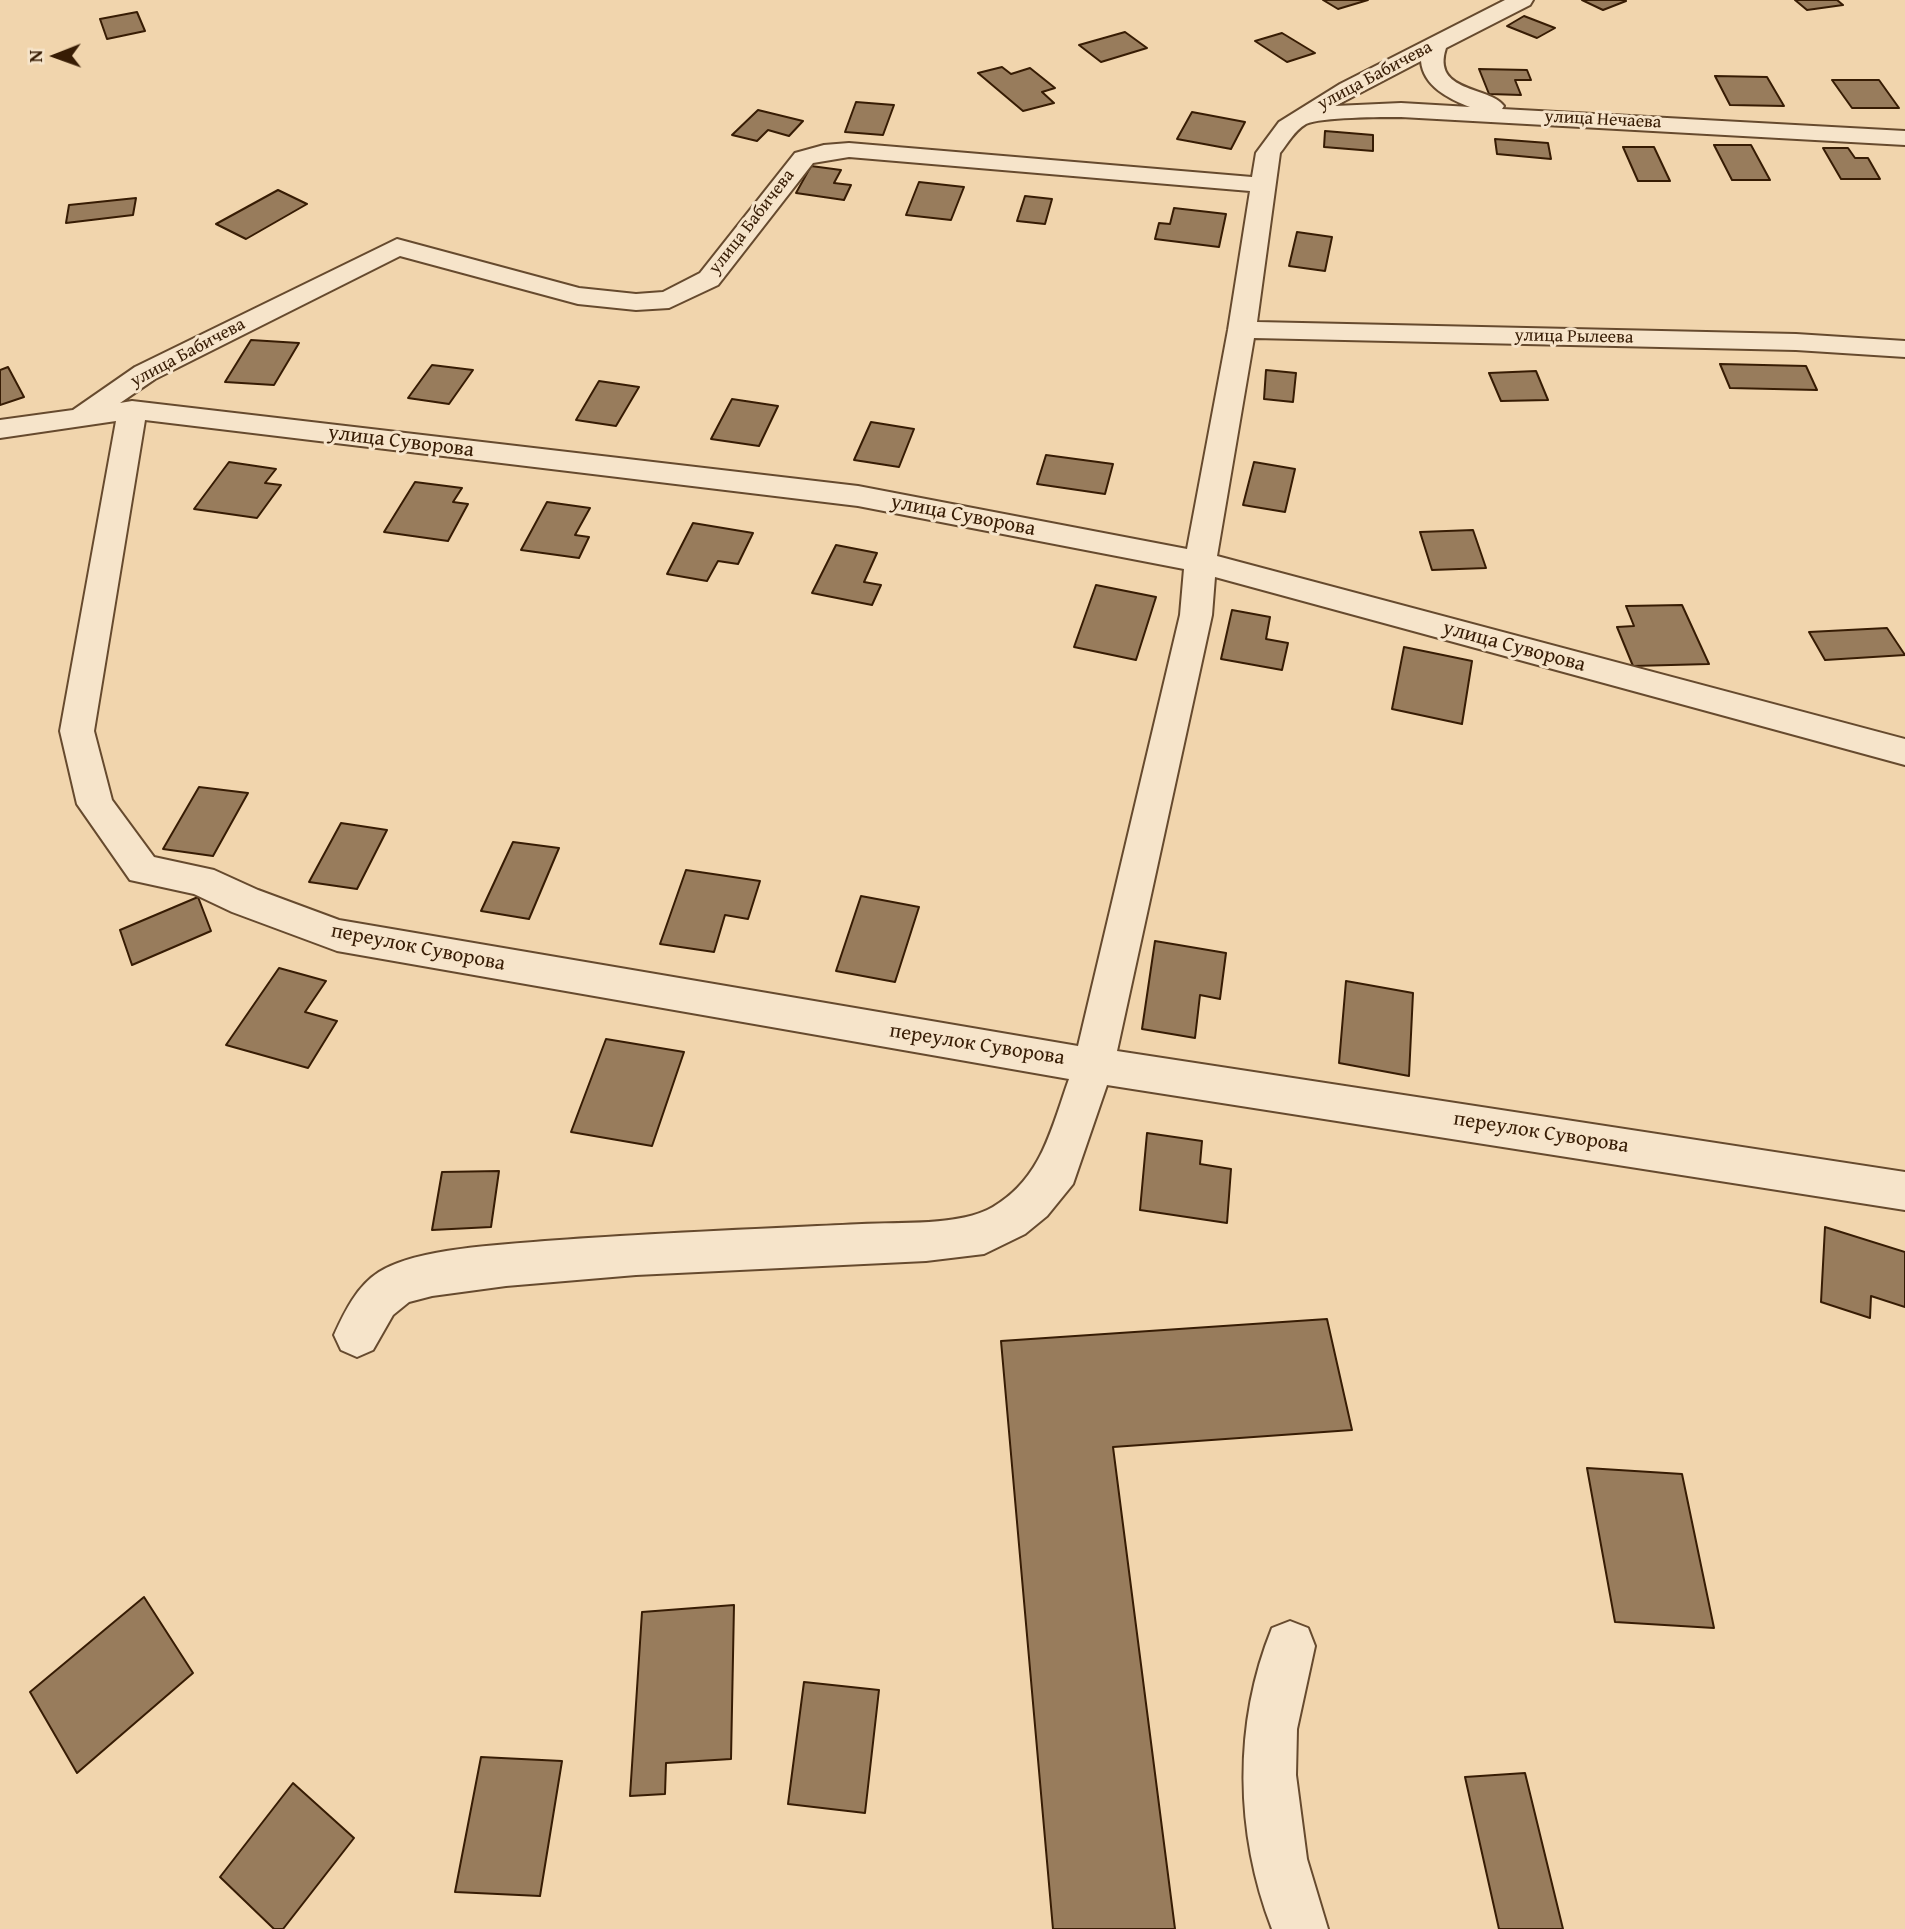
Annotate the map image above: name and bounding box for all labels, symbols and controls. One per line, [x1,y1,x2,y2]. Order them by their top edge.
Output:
north arrow [21,21,91,91]
street label: улица Бабичева [1314,37,1436,115]
text: N [21,50,49,63]
street label: улица Нечаева [1544,106,1662,134]
street label: улица Бабичева [704,165,800,279]
street label: улица Бабичева [127,314,249,392]
street label: улица Рылеева [1514,325,1634,349]
street label: улица Суворова [327,421,475,463]
street label: улица Суворова [889,490,1037,542]
street label: улица Суворова [1440,616,1588,678]
street label: переулок Суворова [329,919,507,977]
street label: переулок Суворова [888,1019,1066,1071]
street label: переулок Суворова [1452,1107,1630,1159]

